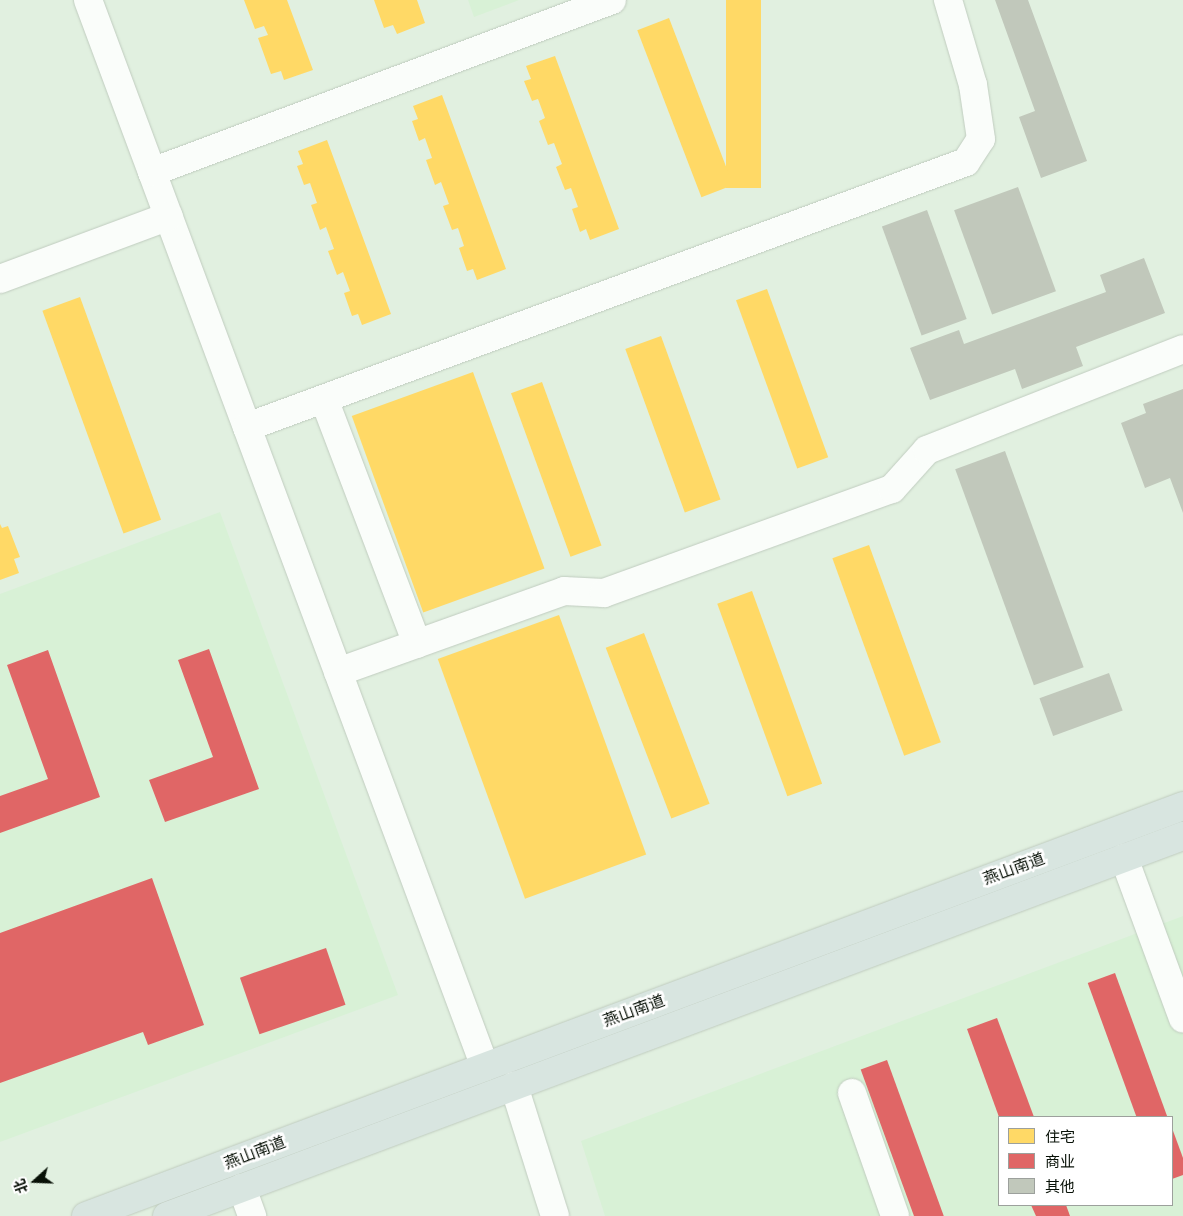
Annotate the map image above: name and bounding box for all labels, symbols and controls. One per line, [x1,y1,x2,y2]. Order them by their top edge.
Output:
street label: 燕山南道 [981,849,1047,889]
street label: 燕山南道 [601,991,667,1031]
legend [998,1116,1173,1206]
text: 住宅 [1045,1128,1075,1145]
street label: 燕山南道 [222,1133,288,1173]
text: 商业 [1045,1153,1075,1170]
north arrow [10,1156,60,1206]
text: 北 [11,1177,31,1195]
text: 其他 [1045,1178,1075,1195]

